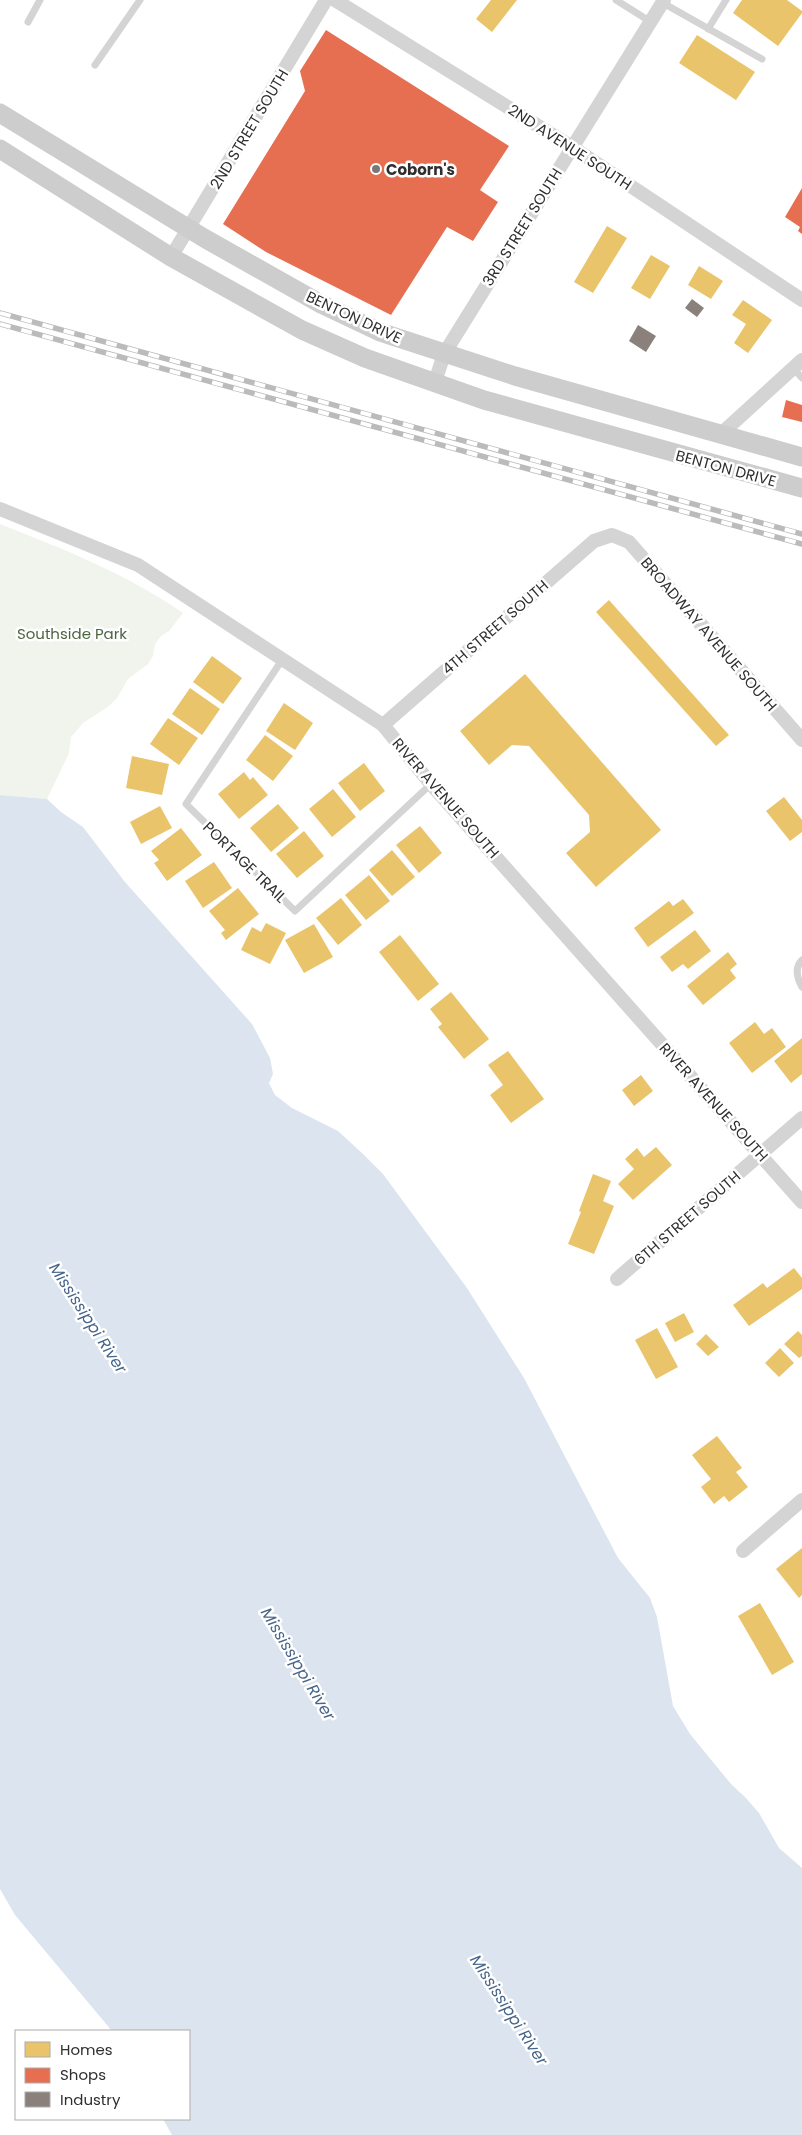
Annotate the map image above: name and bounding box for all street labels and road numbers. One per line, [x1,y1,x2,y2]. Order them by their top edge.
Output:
street label: 2ND STREET SOUTH [205,65,293,193]
street label: 2ND AVENUE SOUTH [504,99,636,195]
street label: 3RD STREET SOUTH [477,164,567,290]
street label: BENTON DRIVE [303,286,405,348]
street label: BENTON DRIVE [673,445,779,491]
street label: BROADWAY AVENUE SOUTH [636,552,782,716]
street label: 4TH STREET SOUTH [437,575,553,679]
street label: RIVER AVENUE SOUTH [388,733,504,863]
street label: PORTAGE TRAIL [199,817,292,908]
street label: RIVER AVENUE SOUTH [655,1038,773,1166]
street label: 6TH STREET SOUTH [629,1166,745,1270]

